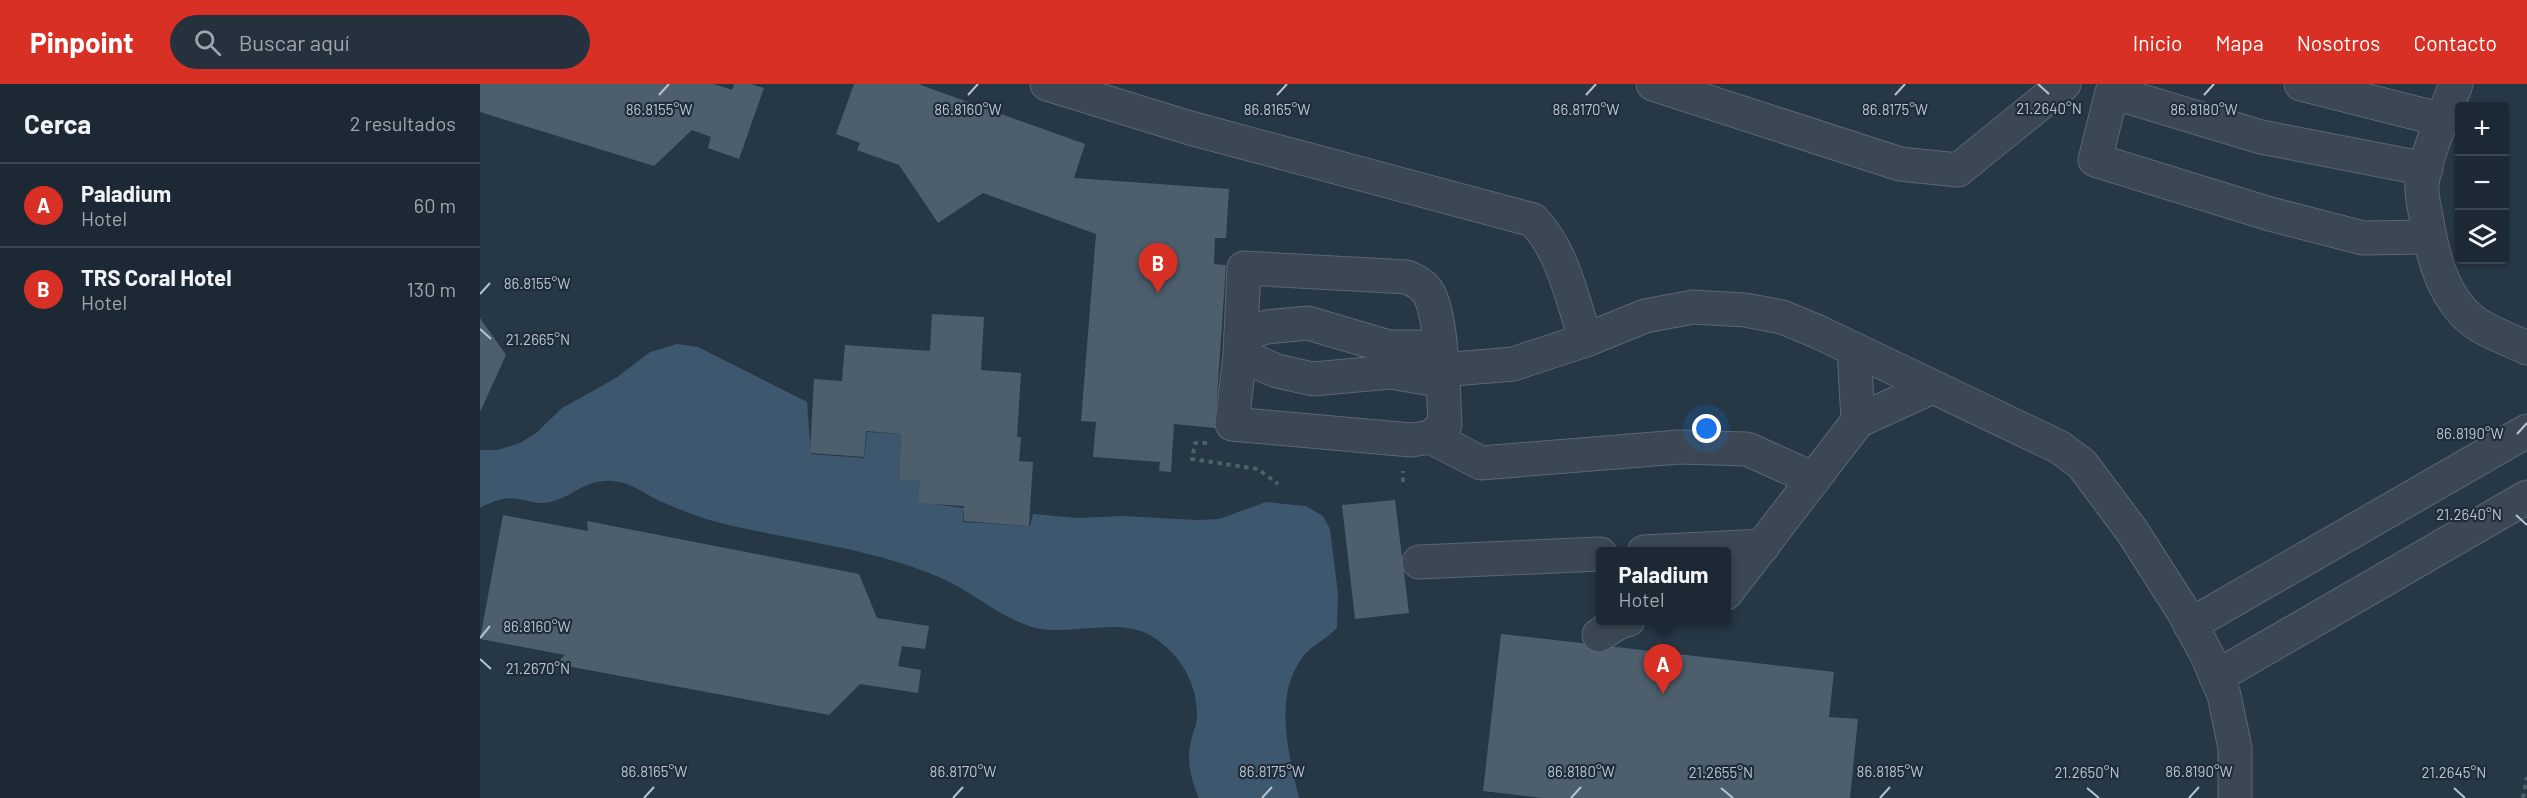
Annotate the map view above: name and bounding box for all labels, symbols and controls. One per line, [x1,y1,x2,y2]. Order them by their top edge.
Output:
search box [170,15,590,69]
text: Pinpoint [30,25,134,59]
icon: search [191,26,224,59]
text: Buscar aquí [239,29,349,55]
text: Inicio [2133,30,2183,55]
text: Mapa [2216,30,2264,55]
text: Nosotros [2297,30,2380,55]
text: Contacto [2413,30,2497,55]
text: 21.2640°N [2016,99,2082,117]
text: 86.8155°W [626,100,692,118]
text: 86.8160°W [934,100,1002,118]
text: 86.8165°W [1244,100,1310,118]
text: 86.8170°W [1553,100,1619,118]
text: 86.8175°W [1862,100,1928,118]
text: 86.8180°W [2170,100,2238,118]
map controls [2455,102,2509,264]
button: + [2455,102,2509,156]
text: Cerca [24,108,91,139]
text: 2 resultados [350,111,456,135]
button: − [2455,156,2509,210]
text: Paladium [81,180,171,206]
text: A [37,193,50,217]
text: 60 m [414,193,456,217]
text: Hotel [81,206,127,230]
button: layers [2455,210,2509,264]
pin: B [1138,244,1178,293]
text: TRS Coral Hotel [81,264,232,290]
text: 86.8155°W [504,274,570,292]
text: B [37,277,50,301]
text: 130 m [407,277,456,301]
text: Hotel [81,290,127,314]
text: 21.2665°N [506,330,570,348]
your location [1692,414,1721,443]
text: 86.8190°W [2436,424,2504,442]
text: 21.2640°N [2436,505,2502,523]
popup [1596,547,1731,625]
text: Paladium [1618,561,1709,587]
text: Hotel [1618,587,1665,611]
text: 86.8160°W [503,617,571,635]
pin: A [1644,644,1682,694]
text: 21.2670°N [506,659,570,677]
text: 86.8165°W [621,762,687,780]
text: 86.8170°W [930,762,996,780]
text: 86.8175°W [1239,762,1305,780]
text: 86.8180°W [1547,762,1615,780]
text: 86.8185°W [1857,762,1923,780]
text: 86.8190°W [2165,762,2233,780]
text: 21.2655°N [1689,763,1753,781]
text: 21.2650°N [2054,763,2120,781]
text: 21.2645°N [2422,763,2486,781]

